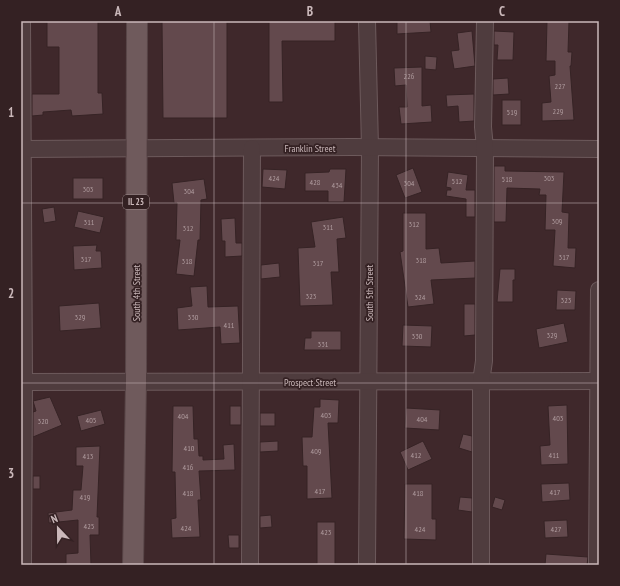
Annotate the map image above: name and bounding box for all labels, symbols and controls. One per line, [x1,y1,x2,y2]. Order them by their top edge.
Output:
text: A [114,3,122,20]
text: B [307,3,313,20]
text: C [499,3,505,20]
house number: 226 [404,71,415,81]
house number: 227 [555,81,566,91]
text: 1 [8,104,14,121]
house number: 229 [553,106,564,116]
house number: 519 [507,107,518,117]
street label: Franklin Street [285,142,336,155]
house number: 424 [269,173,280,183]
house number: 303 [544,173,555,183]
house number: 518 [502,174,513,184]
house number: 512 [452,176,463,186]
house number: 428 [310,177,321,187]
house number: 304 [404,178,415,188]
house number: 434 [332,180,343,190]
house number: 303 [83,184,94,194]
house number: 304 [184,186,195,196]
road number: IL 23 [123,195,149,209]
house number: 309 [552,216,563,226]
house number: 311 [84,217,95,227]
house number: 312 [409,219,420,229]
house number: 311 [323,222,334,232]
house number: 312 [183,223,194,233]
house number: 317 [559,252,570,262]
house number: 317 [81,254,92,264]
house number: 318 [416,255,427,265]
house number: 318 [182,256,193,266]
house number: 317 [313,258,324,268]
street label: South 4th Street [130,264,143,321]
street label: South 5th Street [363,264,376,321]
text: 2 [8,285,14,302]
house number: 323 [306,291,317,301]
house number: 324 [415,292,426,302]
house number: 323 [561,295,572,305]
house number: 329 [75,312,86,322]
house number: 330 [188,312,199,322]
house number: 411 [224,320,235,330]
house number: 329 [547,330,558,340]
house number: 330 [412,331,423,341]
house number: 331 [318,339,329,349]
street label: Prospect Street [284,376,336,389]
house number: 403 [321,410,332,420]
house number: 404 [178,411,189,421]
house number: 403 [553,413,564,423]
house number: 404 [417,414,428,424]
house number: 405 [86,415,96,425]
house number: 320 [38,416,49,426]
house number: 410 [184,443,195,453]
house number: 409 [311,446,322,456]
house number: 412 [411,450,422,460]
house number: 411 [549,450,560,460]
house number: 413 [83,451,94,461]
house number: 416 [183,462,194,472]
text: 3 [8,465,14,482]
house number: 417 [315,486,326,496]
house number: 417 [550,487,561,497]
house number: 418 [183,488,194,498]
house number: 418 [413,488,424,498]
house number: 419 [80,492,91,502]
north arrow [38,508,78,548]
text: N [49,511,60,526]
house number: 425 [84,521,94,531]
house number: 424 [181,523,192,533]
house number: 424 [415,524,426,534]
house number: 427 [551,524,562,534]
house number: 423 [321,527,332,537]

